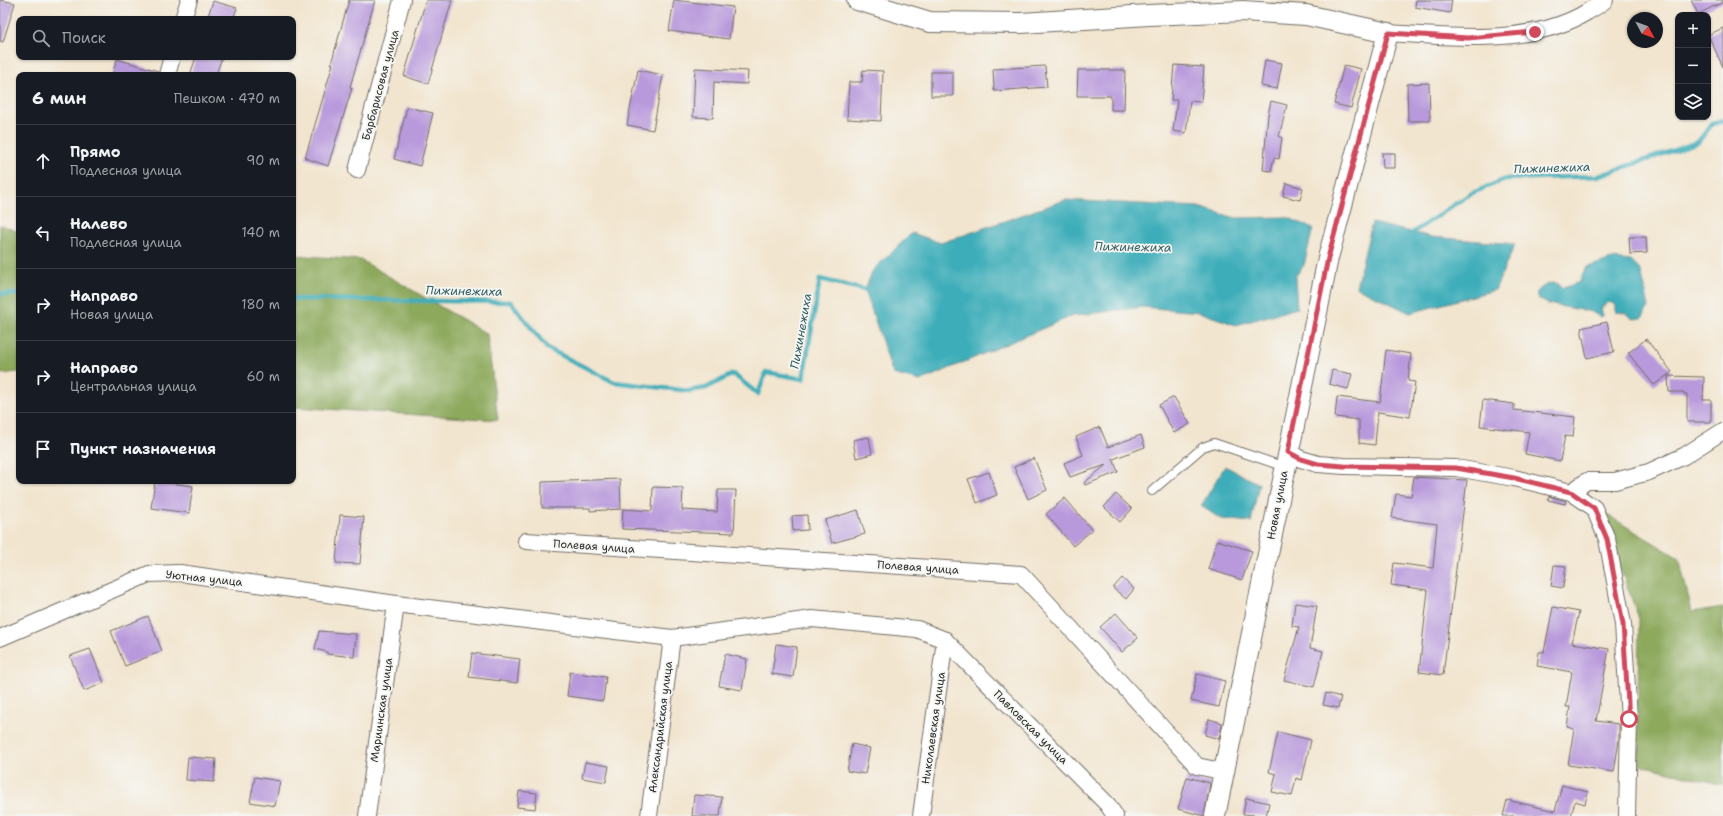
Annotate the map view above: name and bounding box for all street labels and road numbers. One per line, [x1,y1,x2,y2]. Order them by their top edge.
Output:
street label: Барбарисовая улица [358,28,403,142]
street label: Новая улица [1263,469,1292,541]
street label: Полевая улица [553,536,635,557]
street label: Полевая улица [877,557,959,578]
street label: Уютная улица [165,567,243,590]
street label: Мариинская улица [367,657,396,763]
street label: Александрийская улица [645,660,676,794]
street label: Николаевская улица [918,671,949,785]
street label: Павловская улица [990,687,1071,768]

